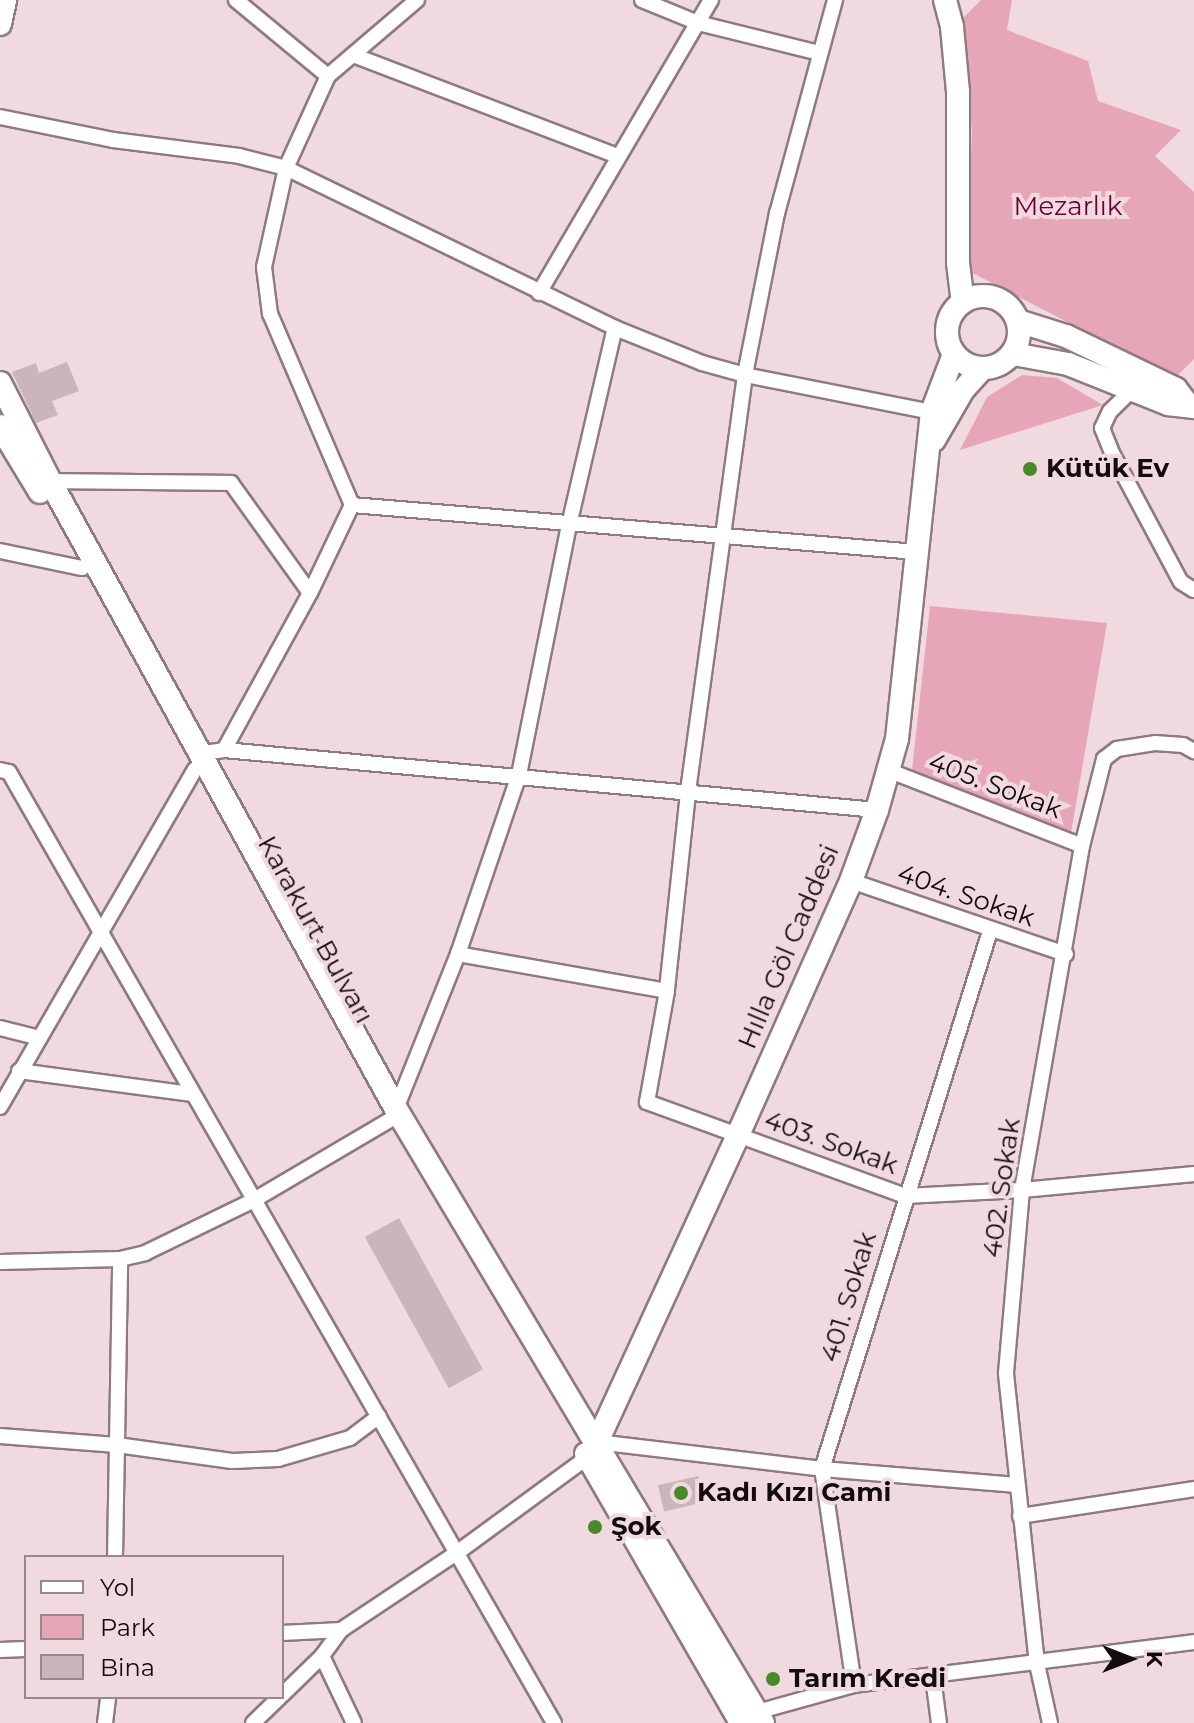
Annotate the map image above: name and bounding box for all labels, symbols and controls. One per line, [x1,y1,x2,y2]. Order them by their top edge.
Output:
park label: Mezarlık [1014,191,1122,223]
place label: Kütük Ev [1046,453,1169,485]
marker: Kütük Ev [1021,460,1039,478]
street label: 405. Sokak [924,746,1066,826]
street label: Karakurt Bulvarı [251,831,379,1029]
street label: Hılla Göl Caddesi [732,840,846,1054]
street label: 404. Sokak [893,858,1039,934]
street label: 403. Sokak [760,1104,902,1182]
street label: 402. Sokak [977,1116,1027,1260]
street label: 401. Sokak [814,1228,884,1366]
place label: Kadı Kızı Cami [697,1477,891,1509]
marker: Kadı Kızı Cami [672,1484,690,1502]
place label: Şok [611,1511,662,1543]
marker: Şok [586,1518,604,1536]
legend [24,1555,284,1699]
text: Yol [100,1573,135,1602]
text: Park [100,1613,155,1642]
north arrow [1090,1619,1170,1699]
text: K [1141,1651,1168,1667]
text: Bina [100,1653,155,1682]
place label: Tarım Kredi [789,1663,946,1695]
marker: Tarım Kredi [764,1670,782,1688]

